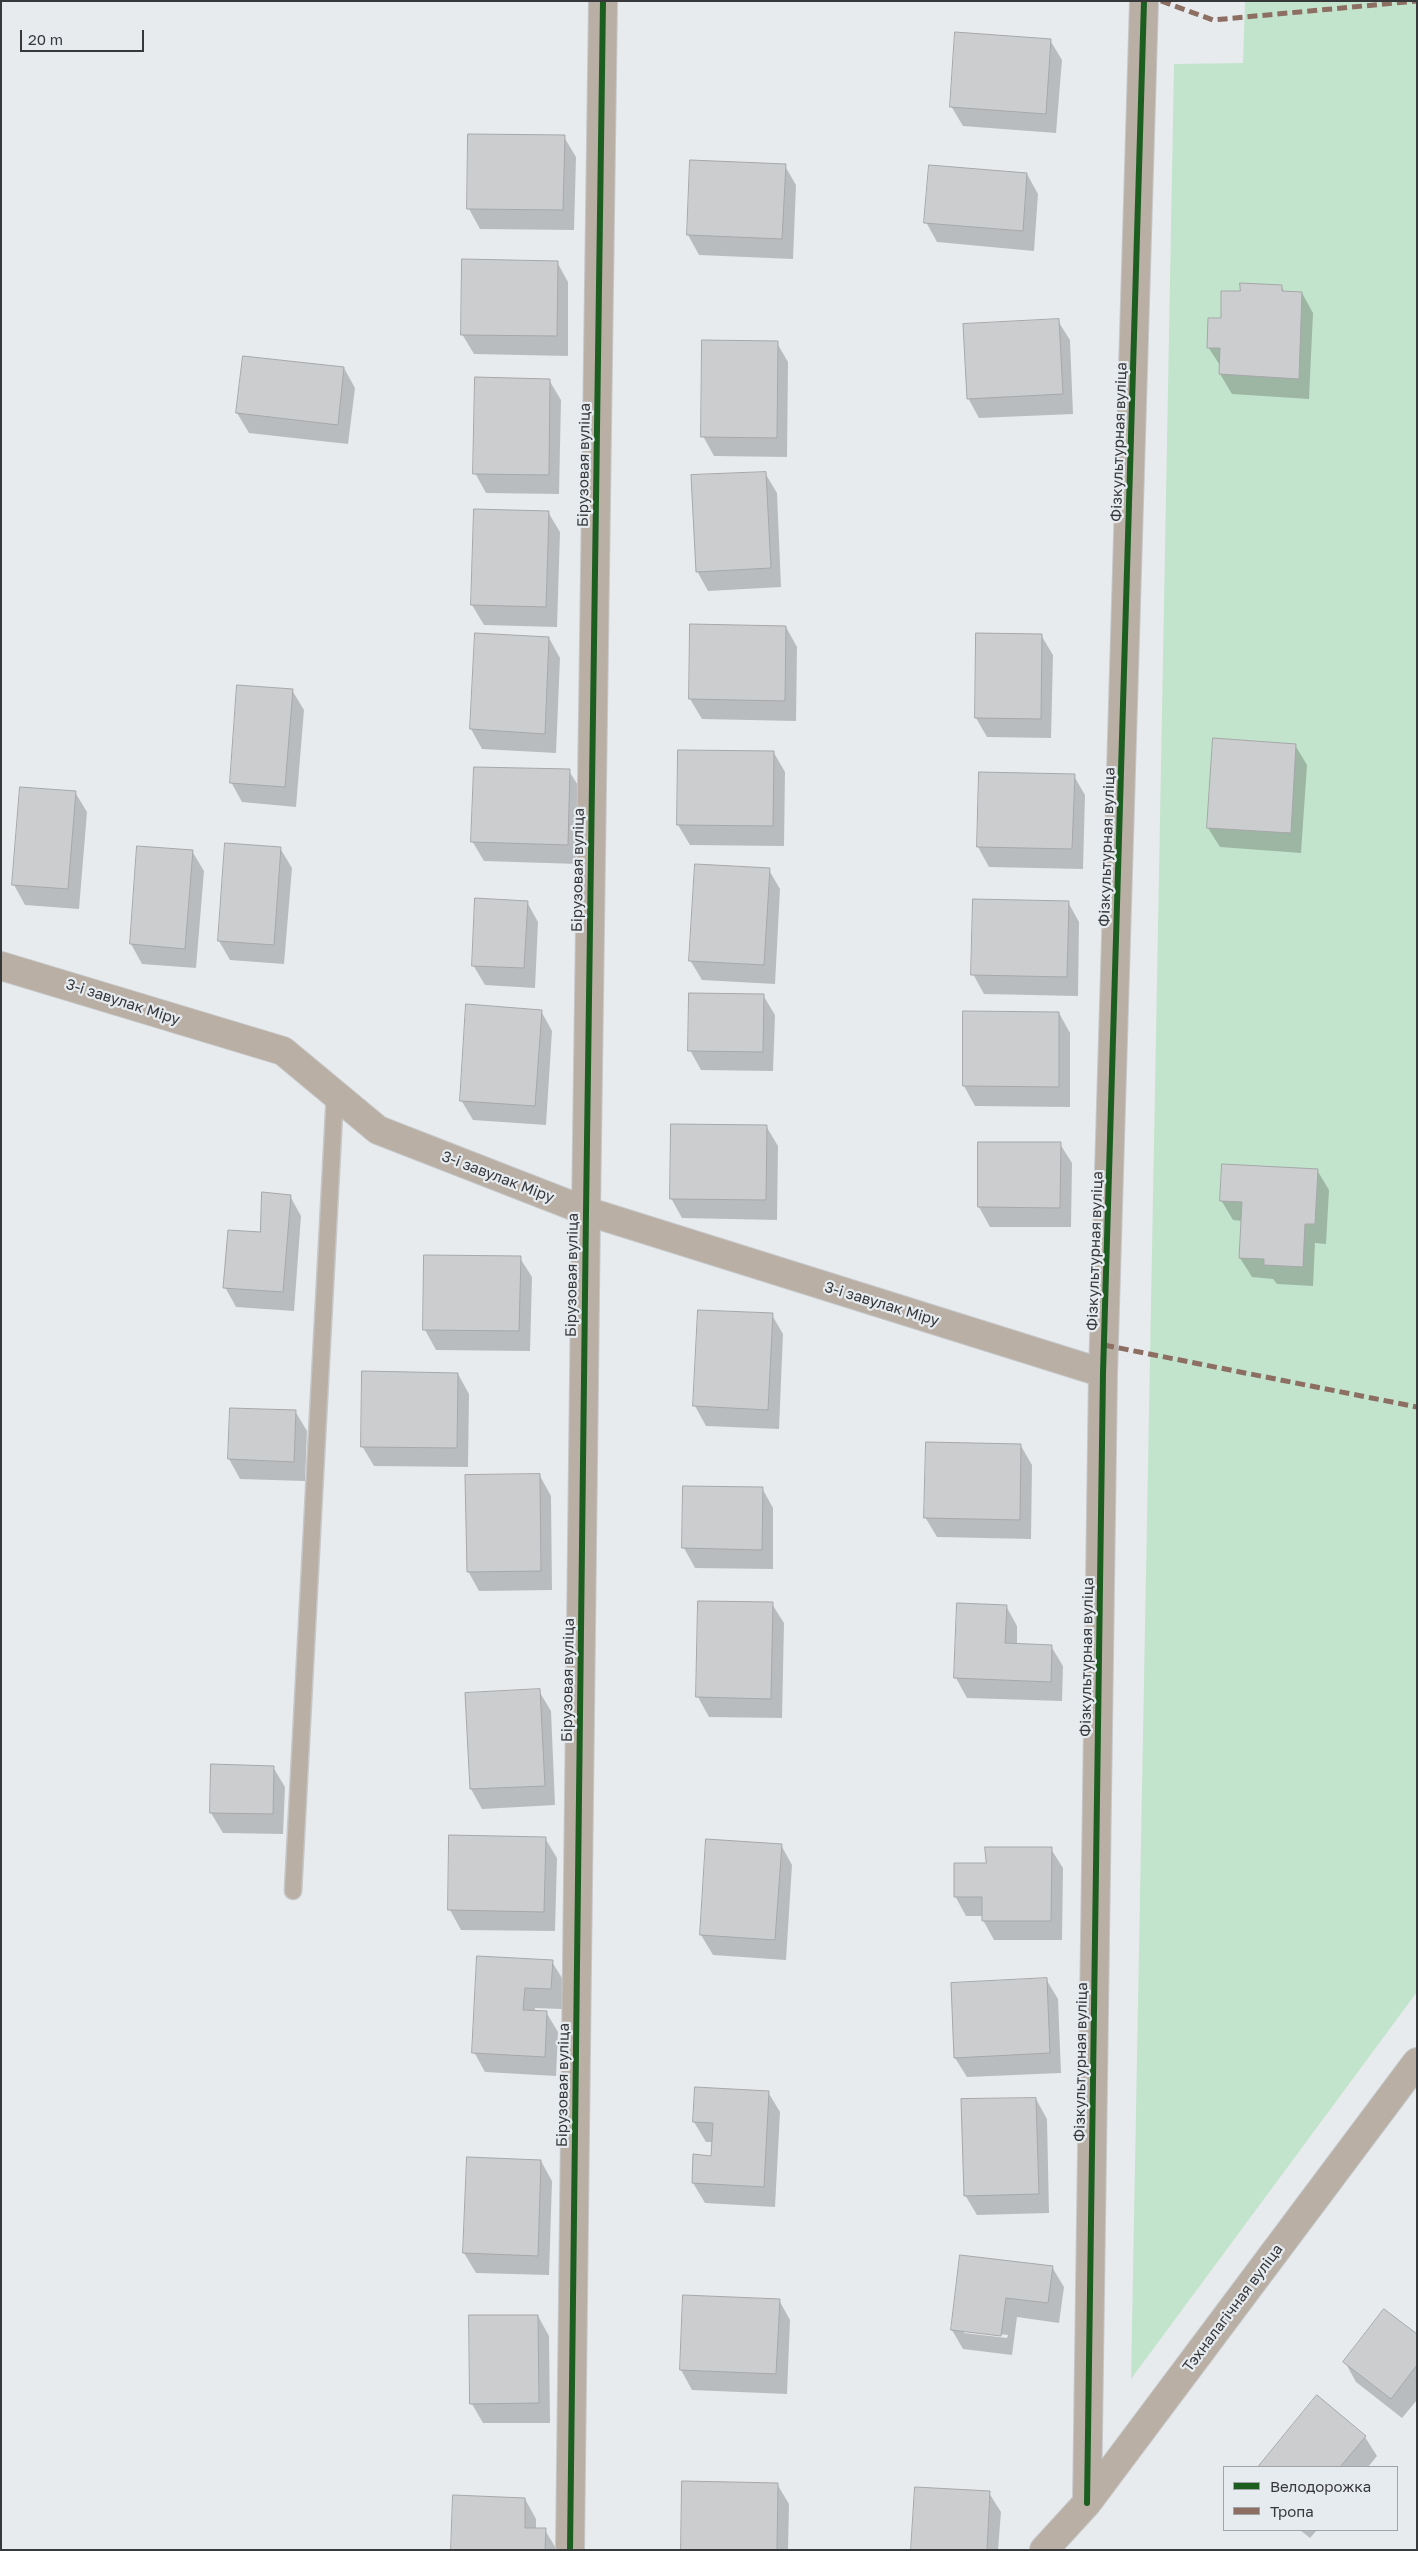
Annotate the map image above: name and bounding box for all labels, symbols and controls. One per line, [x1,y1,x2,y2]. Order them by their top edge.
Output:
scale bar [22,20,146,52]
text: 20 m [28,30,63,48]
street label: Фізкультурная вуліца [1107,362,1131,522]
street label: Бірузовая вуліца [574,403,594,527]
street label: Фізкультурная вуліца [1095,767,1119,927]
street label: Бірузовая вуліца [568,808,588,932]
street label: 3-і завулак Міру [64,975,182,1029]
street label: 3-і завулак Міру [439,1147,557,1207]
street label: Фізкультурная вуліца [1083,1171,1107,1331]
street label: Бірузовая вуліца [562,1213,582,1337]
street label: 3-і завулак Міру [823,1278,941,1330]
street label: Фізкультурная вуліца [1077,1577,1097,1737]
street label: Бірузовая вуліца [558,1618,578,1742]
street label: Фізкультурная вуліца [1071,1982,1091,2142]
street label: Бірузовая вуліца [553,2023,573,2147]
street label: Тэхналагічная вуліца [1179,2241,1287,2375]
legend [1223,2466,1398,2531]
text: Велодорожка [1270,2477,1371,2495]
text: Тропа [1270,2502,1314,2520]

